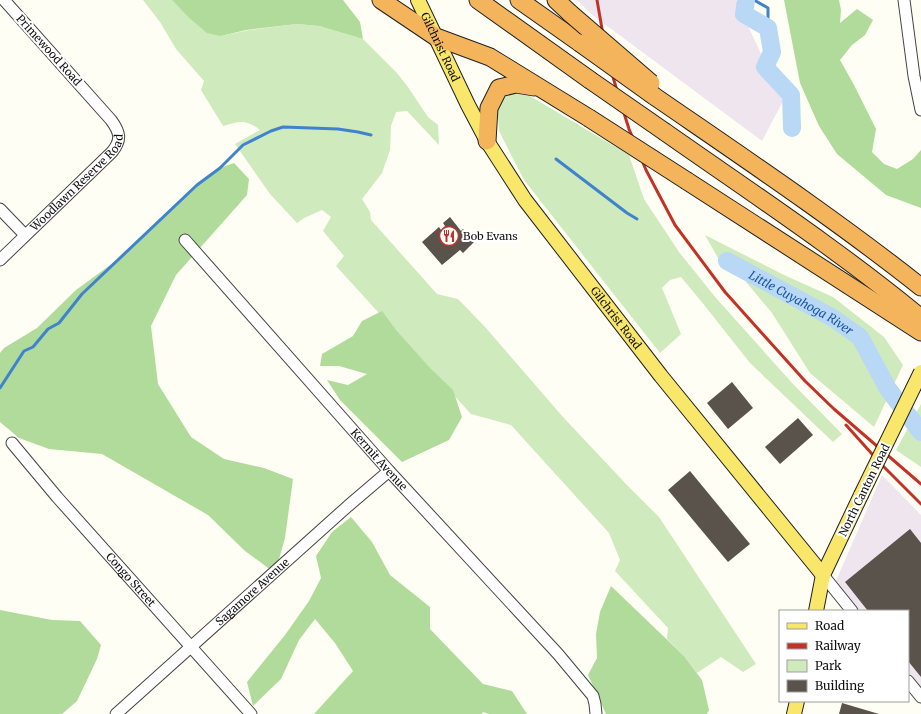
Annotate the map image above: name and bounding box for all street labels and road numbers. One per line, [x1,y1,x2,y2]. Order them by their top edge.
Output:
street label: Gilchrist Road [418,10,463,84]
street label: Primewood Road [13,12,85,89]
street label: Woodlawn Reserve Road [27,134,126,235]
street label: Gilchrist Road [588,284,645,352]
street label: Kermit Avenue [348,426,411,494]
street label: North Canton Road [836,441,893,539]
street label: Congo Street [103,550,159,610]
street label: Sagamore Avenue [213,555,292,628]

